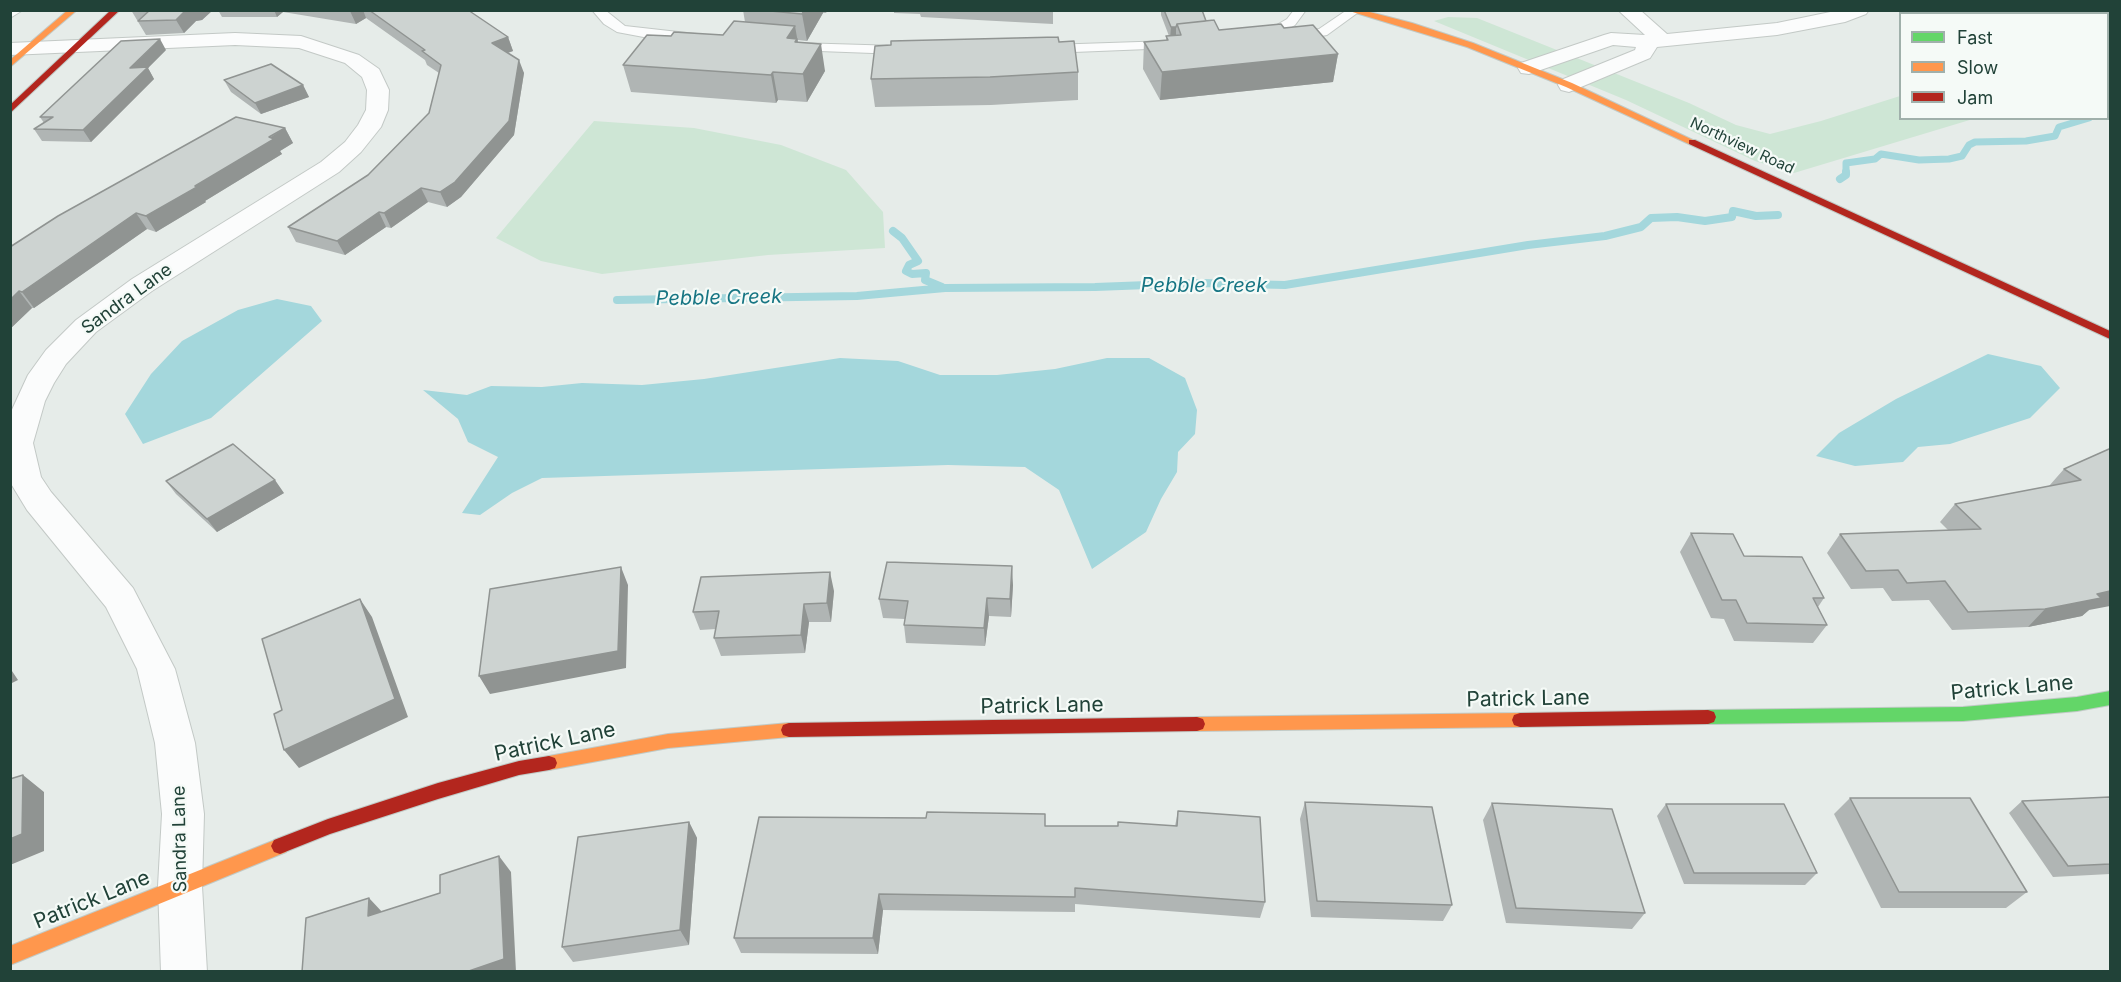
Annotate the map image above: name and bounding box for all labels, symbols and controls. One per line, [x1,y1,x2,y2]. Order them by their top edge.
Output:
legend [1899,12,2109,120]
text: Fast [1957,27,1993,48]
text: Slow [1957,57,1998,78]
text: Jam [1957,87,1993,108]
street label: Northview Road [1687,114,1797,178]
street label: Sandra Lane [78,259,176,339]
water label: Pebble Creek [1141,274,1267,298]
water label: Pebble Creek [656,285,782,311]
street label: Patrick Lane [1950,670,2074,706]
street label: Patrick Lane [1466,685,1590,713]
street label: Patrick Lane [980,692,1104,720]
street label: Patrick Lane [492,717,618,767]
street label: Sandra Lane [168,785,192,893]
street label: Patrick Lane [30,865,154,935]

